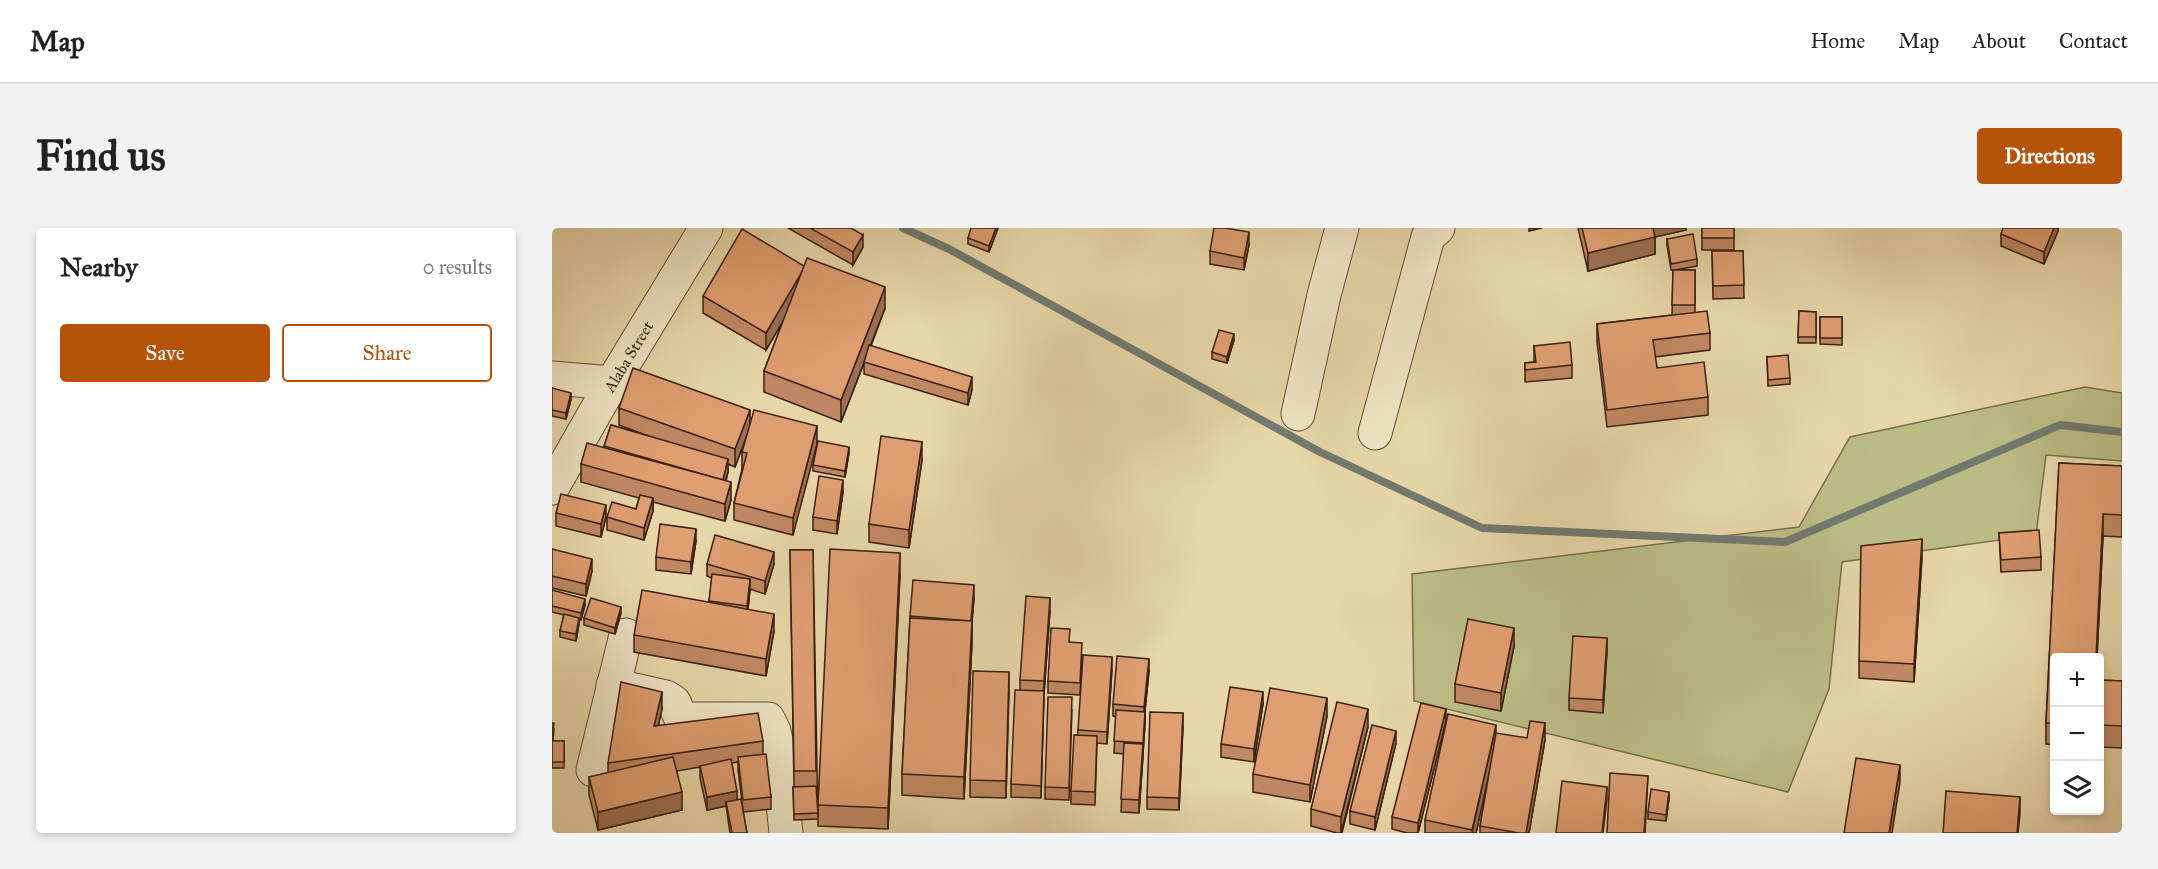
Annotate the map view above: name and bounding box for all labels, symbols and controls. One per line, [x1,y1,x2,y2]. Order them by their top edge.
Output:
text: Map [30,24,85,59]
text: Home [1810,28,1865,54]
text: Map [1898,28,1939,54]
text: About [1972,28,2026,54]
text: Contact [2059,28,2128,54]
button: Directions [1977,128,2122,184]
text: Find us [36,130,166,182]
text: Nearby [60,251,138,283]
text: 0 results [423,255,492,279]
street label: Alaba Street [599,317,657,396]
button: Save [60,324,270,382]
button: Share [282,324,492,382]
map controls [2050,653,2104,815]
button: + [2050,653,2104,707]
button: − [2050,707,2104,761]
button: layers [2050,761,2104,815]

